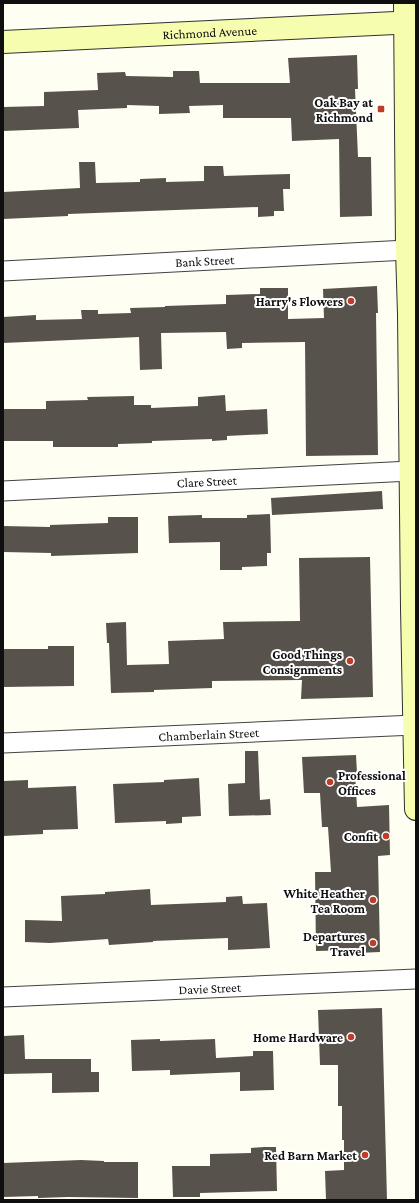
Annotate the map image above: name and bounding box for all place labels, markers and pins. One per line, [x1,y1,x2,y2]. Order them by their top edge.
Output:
place label: Oak Bay at Richmond [314,95,373,125]
marker: Oak Bay at Richmond [376,104,386,114]
place label: Harry's Flowers [256,294,343,309]
marker: Harry's Flowers [346,296,356,306]
place label: Good Things Consignments [262,647,342,677]
marker: Good Things Consignments [345,656,355,666]
place label: Professional Offices [338,768,406,798]
marker: Professional Offices [325,777,335,787]
place label: Confit [344,829,378,844]
marker: Confit [381,831,391,841]
place label: White Heather Tea Room [283,886,366,916]
marker: White Heather Tea Room [368,895,378,905]
place label: Departures Travel [303,929,365,959]
marker: Departures Travel [368,938,378,948]
place label: Home Hardware [253,1030,343,1045]
marker: Home Hardware [346,1032,356,1042]
place label: Red Barn Market [264,1148,357,1163]
marker: Red Barn Market [360,1150,370,1160]

